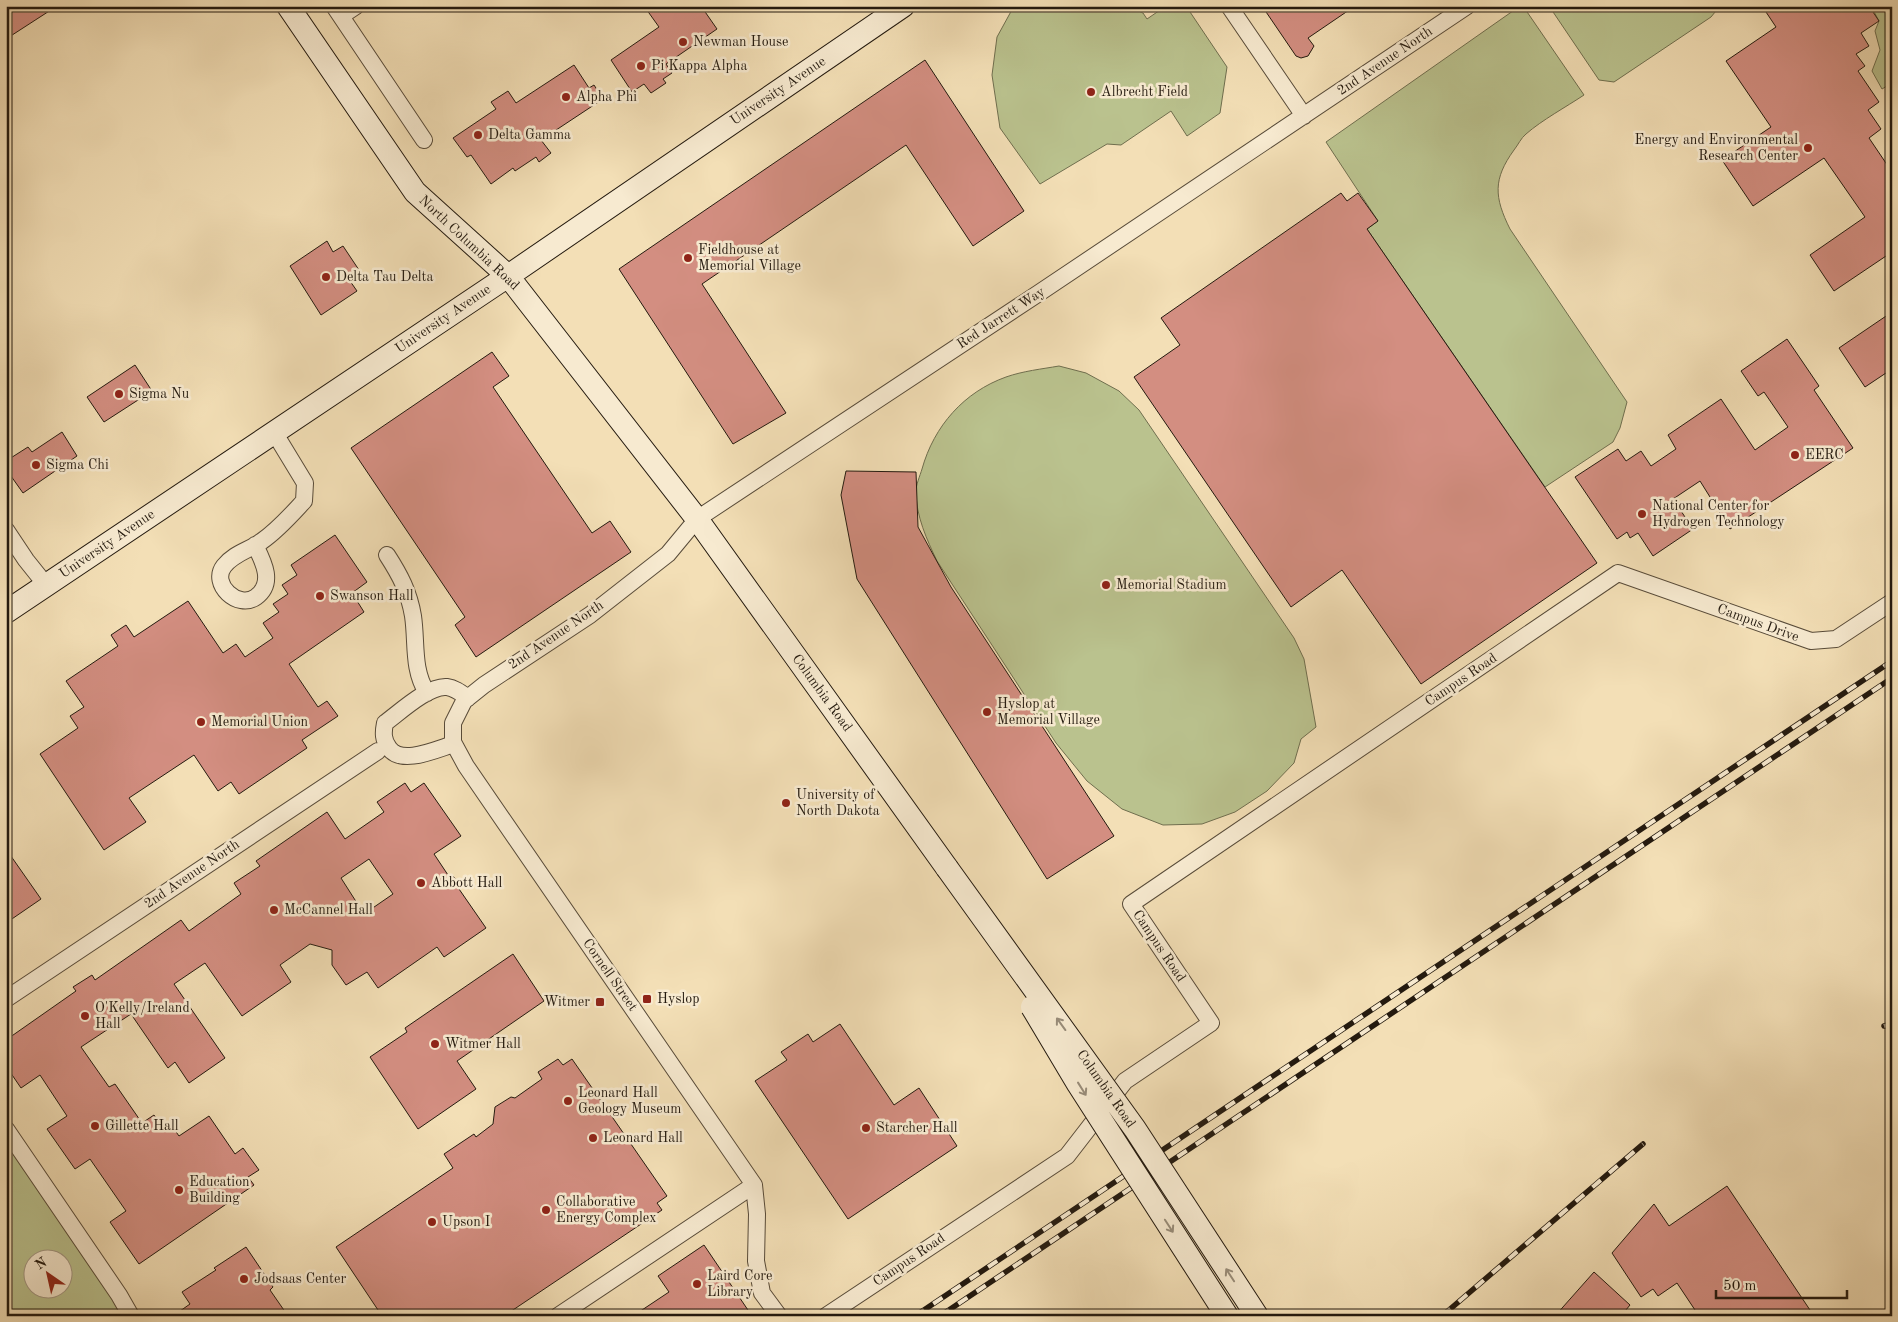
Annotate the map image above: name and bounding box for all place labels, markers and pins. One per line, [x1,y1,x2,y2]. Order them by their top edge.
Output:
place label: Newman House [693,35,789,49]
marker: Newman House [677,36,689,48]
place label: Pi Kappa Alpha [651,59,747,73]
marker: Pi Kappa Alpha [635,60,647,72]
place label: Albrecht Field [1101,85,1188,99]
marker: Albrecht Field [1085,86,1097,98]
place label: Alpha Phi [576,90,637,104]
marker: Alpha Phi [560,91,572,103]
place label: Delta Gamma [488,128,571,142]
marker: Delta Gamma [472,129,484,141]
place label: Energy and Environmental Research Center [1635,133,1798,163]
marker: Energy and Environmental Research Center [1802,142,1814,154]
place label: Fieldhouse at Memorial Village [698,243,801,273]
marker: Fieldhouse at Memorial Village [682,252,694,264]
place label: Delta Tau Delta [336,270,433,284]
marker: Delta Tau Delta [320,271,332,283]
place label: Sigma Nu [129,387,190,401]
marker: Sigma Nu [113,388,125,400]
place label: EERC [1805,448,1844,462]
marker: EERC [1789,449,1801,461]
place label: Sigma Chi [46,458,109,472]
marker: Sigma Chi [30,459,42,471]
place label: National Center for Hydrogen Technology [1652,499,1785,529]
marker: National Center for Hydrogen Technology [1636,508,1648,520]
place label: Memorial Stadium [1116,578,1227,592]
marker: Memorial Stadium [1100,579,1112,591]
place label: Swanson Hall [330,589,414,603]
marker: Swanson Hall [314,590,326,602]
place label: Hyslop at Memorial Village [997,697,1100,727]
marker: Hyslop at Memorial Village [981,706,993,718]
place label: Memorial Union [211,715,309,729]
marker: Memorial Union [195,716,207,728]
place label: University of North Dakota [796,788,880,818]
marker: University of North Dakota [780,797,792,809]
place label: Abbott Hall [431,876,502,890]
marker: Abbott Hall [415,877,427,889]
place label: McCannel Hall [284,903,373,917]
marker: McCannel Hall [268,904,280,916]
place label: Hyslop [657,992,700,1006]
marker: Hyslop [641,993,653,1005]
place label: Witmer [544,995,590,1009]
marker: Witmer [594,996,606,1008]
place label: O'Kelly/Ireland Hall [95,1001,190,1031]
marker: O'Kelly/Ireland Hall [79,1010,91,1022]
place label: Witmer Hall [445,1037,521,1051]
marker: Witmer Hall [429,1038,441,1050]
place label: Leonard Hall Geology Museum [578,1086,681,1116]
marker: Leonard Hall Geology Museum [562,1095,574,1107]
place label: Gillette Hall [105,1119,179,1133]
marker: Gillette Hall [89,1120,101,1132]
place label: Starcher Hall [876,1121,958,1135]
marker: Starcher Hall [860,1122,872,1134]
place label: Leonard Hall [603,1131,683,1145]
marker: Leonard Hall [587,1132,599,1144]
place label: Education Building [189,1175,250,1205]
marker: Education Building [173,1184,185,1196]
place label: Collaborative Energy Complex [556,1195,657,1225]
marker: Collaborative Energy Complex [540,1204,552,1216]
place label: Upson I [442,1215,490,1229]
marker: Upson I [426,1216,438,1228]
place label: Laird Core Library [707,1269,773,1299]
place label: Jodsaas Center [254,1272,346,1286]
marker: Jodsaas Center [238,1273,250,1285]
marker: Laird Core Library [691,1278,703,1290]

